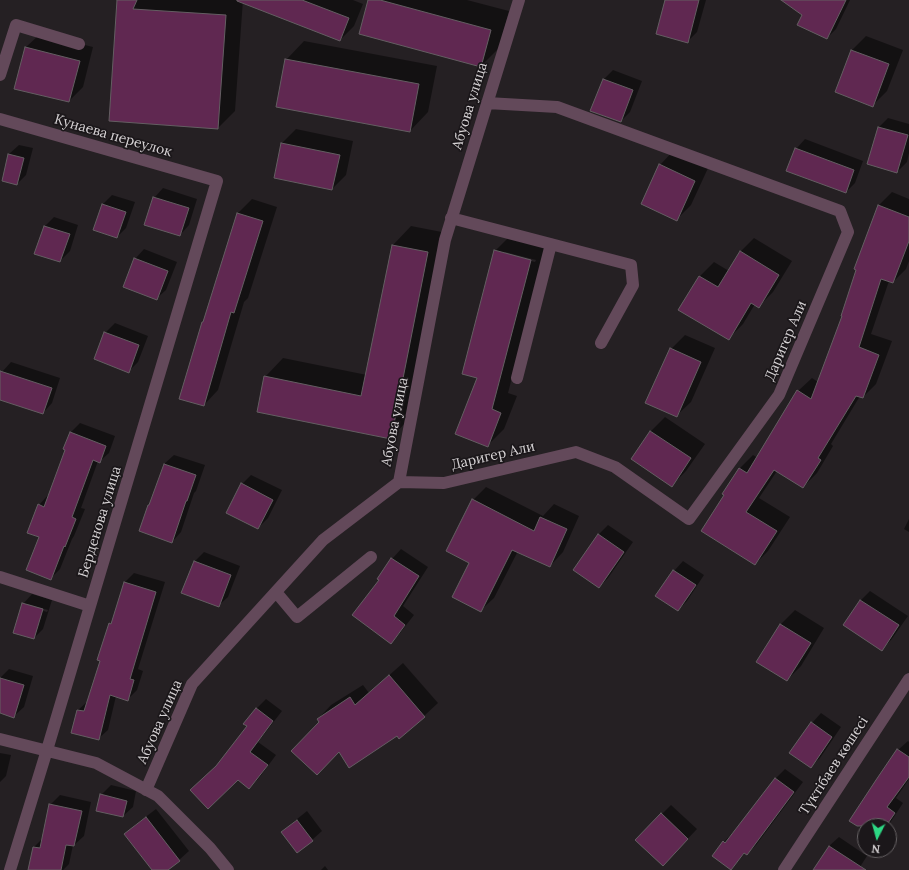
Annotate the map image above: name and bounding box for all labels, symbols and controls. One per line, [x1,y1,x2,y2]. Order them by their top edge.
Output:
street label: Абуова улица [449,60,491,152]
street label: Кунаева переулок [52,111,174,161]
street label: Даригер Али [762,298,810,384]
street label: Абуова улица [378,376,412,468]
street label: Даригер Али [449,438,537,474]
street label: Берденова улица [75,464,125,580]
street label: Абуова улица [134,677,186,767]
street label: Түктібаев көшесі [796,714,872,818]
north arrow [857,818,897,858]
text: N [871,842,881,856]

